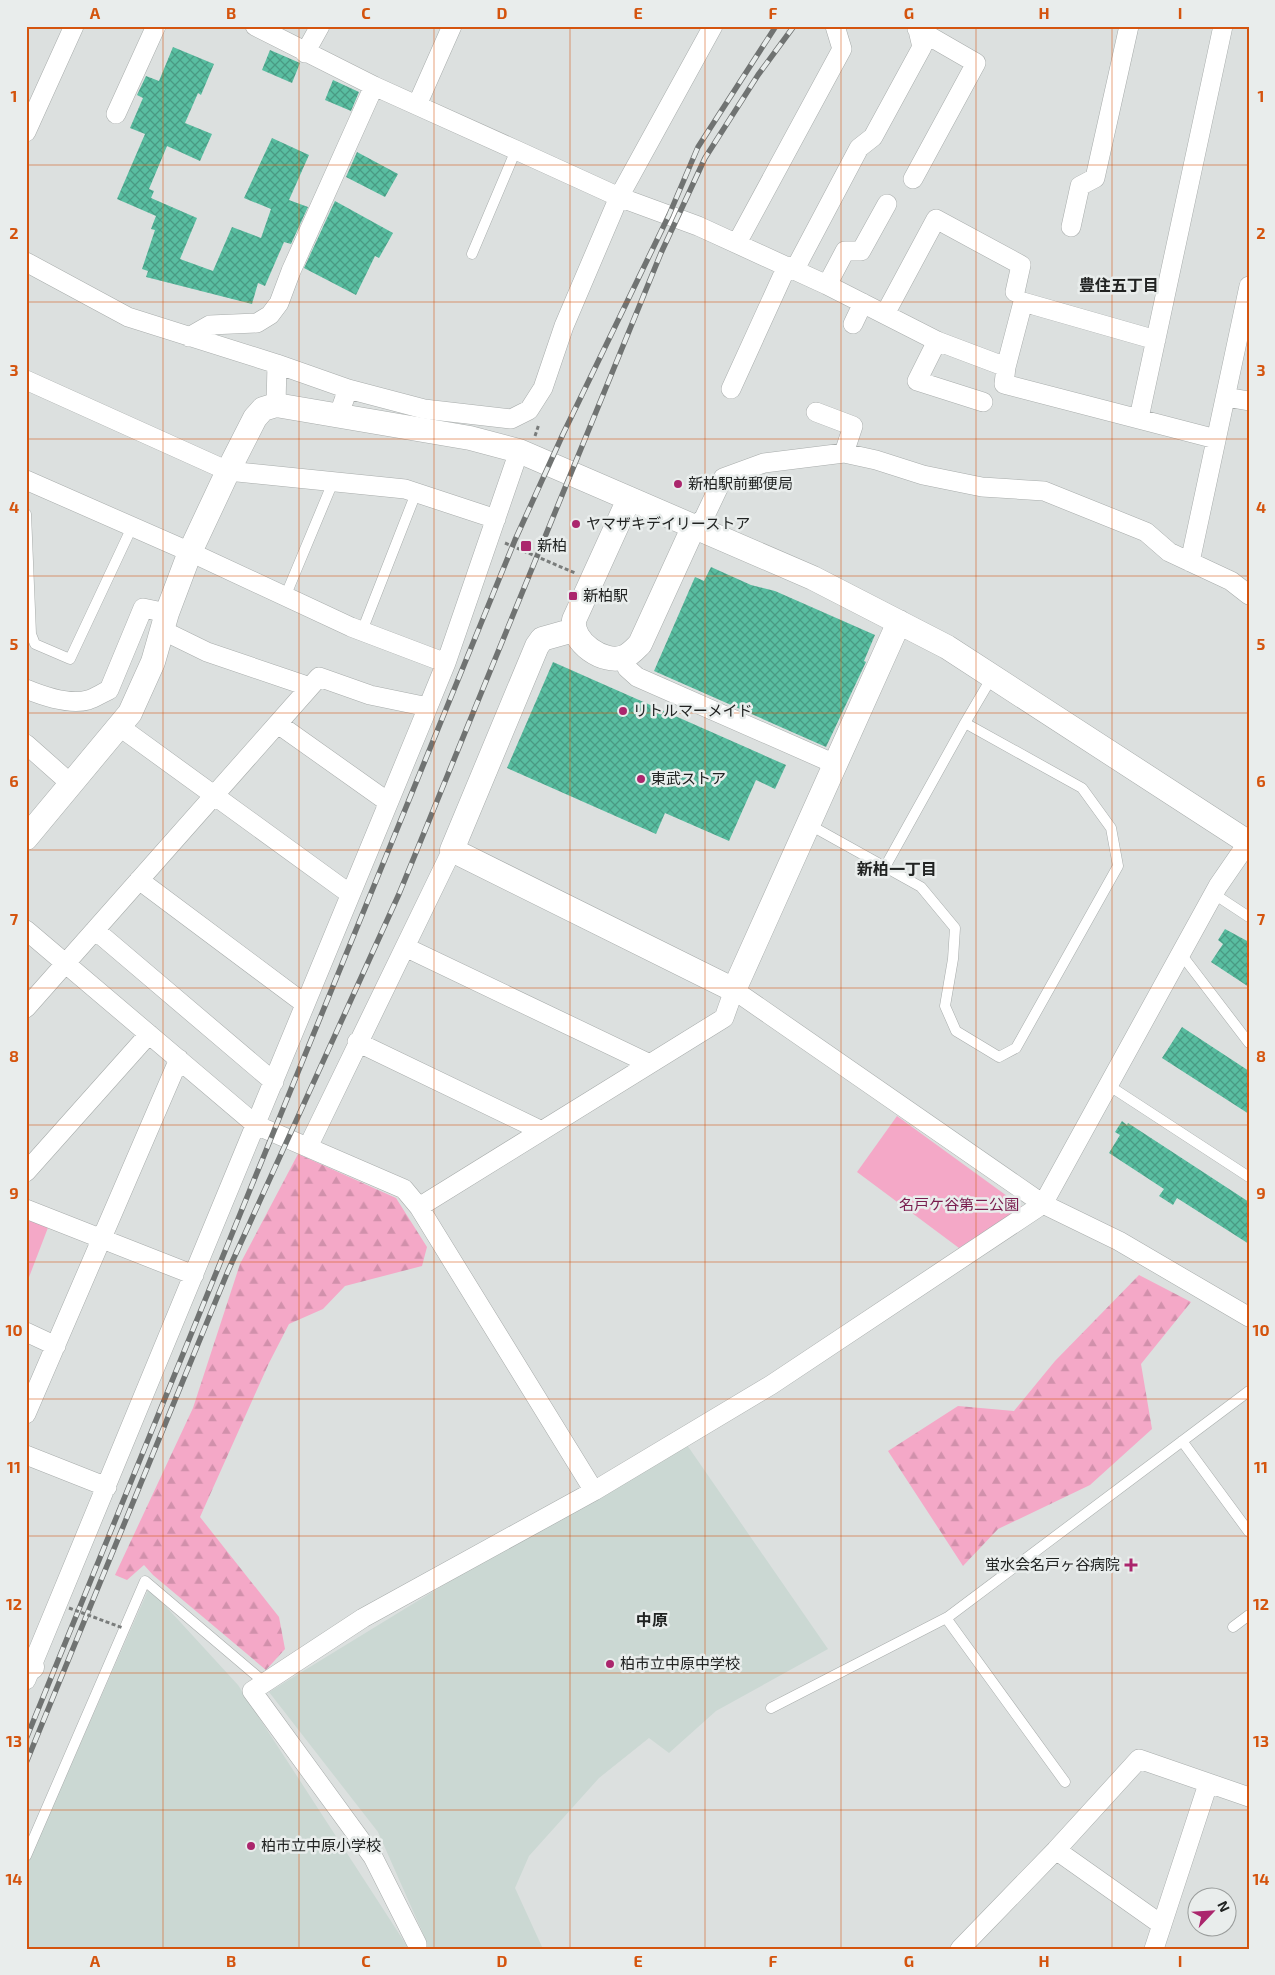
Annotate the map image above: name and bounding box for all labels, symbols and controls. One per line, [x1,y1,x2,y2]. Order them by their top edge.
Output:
text: A [90,3,101,22]
text: B [226,3,236,22]
text: C [361,3,371,22]
text: D [497,3,508,22]
text: E [633,3,643,22]
text: F [769,3,778,22]
text: G [904,3,914,22]
text: H [1038,3,1050,22]
text: I [1178,3,1182,22]
text: 1 [11,86,17,105]
text: 1 [1258,86,1264,105]
text: 2 [9,223,19,242]
text: 2 [1256,223,1266,242]
district label: 豊住五丁目 [1079,275,1159,294]
text: 3 [9,360,19,379]
text: 3 [1256,360,1266,379]
place label: 新柏駅前郵便局 [688,474,793,492]
marker: 新柏駅前郵便局 [672,478,684,490]
text: 4 [9,497,19,516]
text: 4 [1256,497,1266,516]
place label: ヤマザキデイリーストア [586,514,750,532]
marker: ヤマザキデイリーストア [570,518,582,530]
place label: 新柏 [537,536,567,554]
marker: 新柏 [519,539,533,553]
place label: 新柏駅 [583,586,628,604]
marker: 新柏駅 [567,590,579,602]
text: 5 [10,634,19,653]
text: 5 [1257,634,1266,653]
place label: リトルマーメイド [633,701,752,719]
marker: リトルマーメイド [617,705,629,717]
place label: 東武ストア [651,769,726,787]
text: 6 [9,771,19,790]
text: 6 [1256,771,1266,790]
marker: 東武ストア [635,773,647,785]
district label: 新柏一丁目 [857,859,937,878]
text: 7 [10,909,19,928]
text: 7 [1257,909,1266,928]
text: 8 [9,1046,19,1065]
text: 8 [1256,1046,1266,1065]
text: 9 [9,1183,19,1202]
text: 9 [1256,1183,1266,1202]
park label: 名戸ケ谷第二公園 [899,1195,1019,1213]
text: 10 [5,1320,23,1339]
text: 10 [1252,1320,1270,1339]
text: 11 [7,1457,21,1476]
text: 11 [1254,1457,1268,1476]
place label: 蛍水会名戸ヶ谷病院 [985,1555,1120,1573]
marker: 蛍水会名戸ヶ谷病院 [1124,1558,1138,1572]
text: 12 [6,1594,22,1613]
text: 12 [1253,1594,1269,1613]
district label: 中原 [636,1610,668,1629]
place label: 柏市立中原中学校 [620,1654,740,1672]
marker: 柏市立中原中学校 [604,1658,616,1670]
text: 13 [6,1731,22,1750]
text: 13 [1253,1731,1269,1750]
place label: 柏市立中原小学校 [261,1836,381,1854]
marker: 柏市立中原小学校 [245,1840,257,1852]
text: 14 [5,1869,23,1888]
text: 14 [1252,1869,1270,1888]
north arrow [1188,1888,1238,1938]
text: N [1214,1898,1234,1914]
text: A [90,1951,101,1970]
text: B [226,1951,236,1970]
text: C [361,1951,371,1970]
text: D [497,1951,508,1970]
text: E [633,1951,643,1970]
text: F [769,1951,778,1970]
text: G [904,1951,914,1970]
text: H [1038,1951,1050,1970]
text: I [1178,1951,1182,1970]

